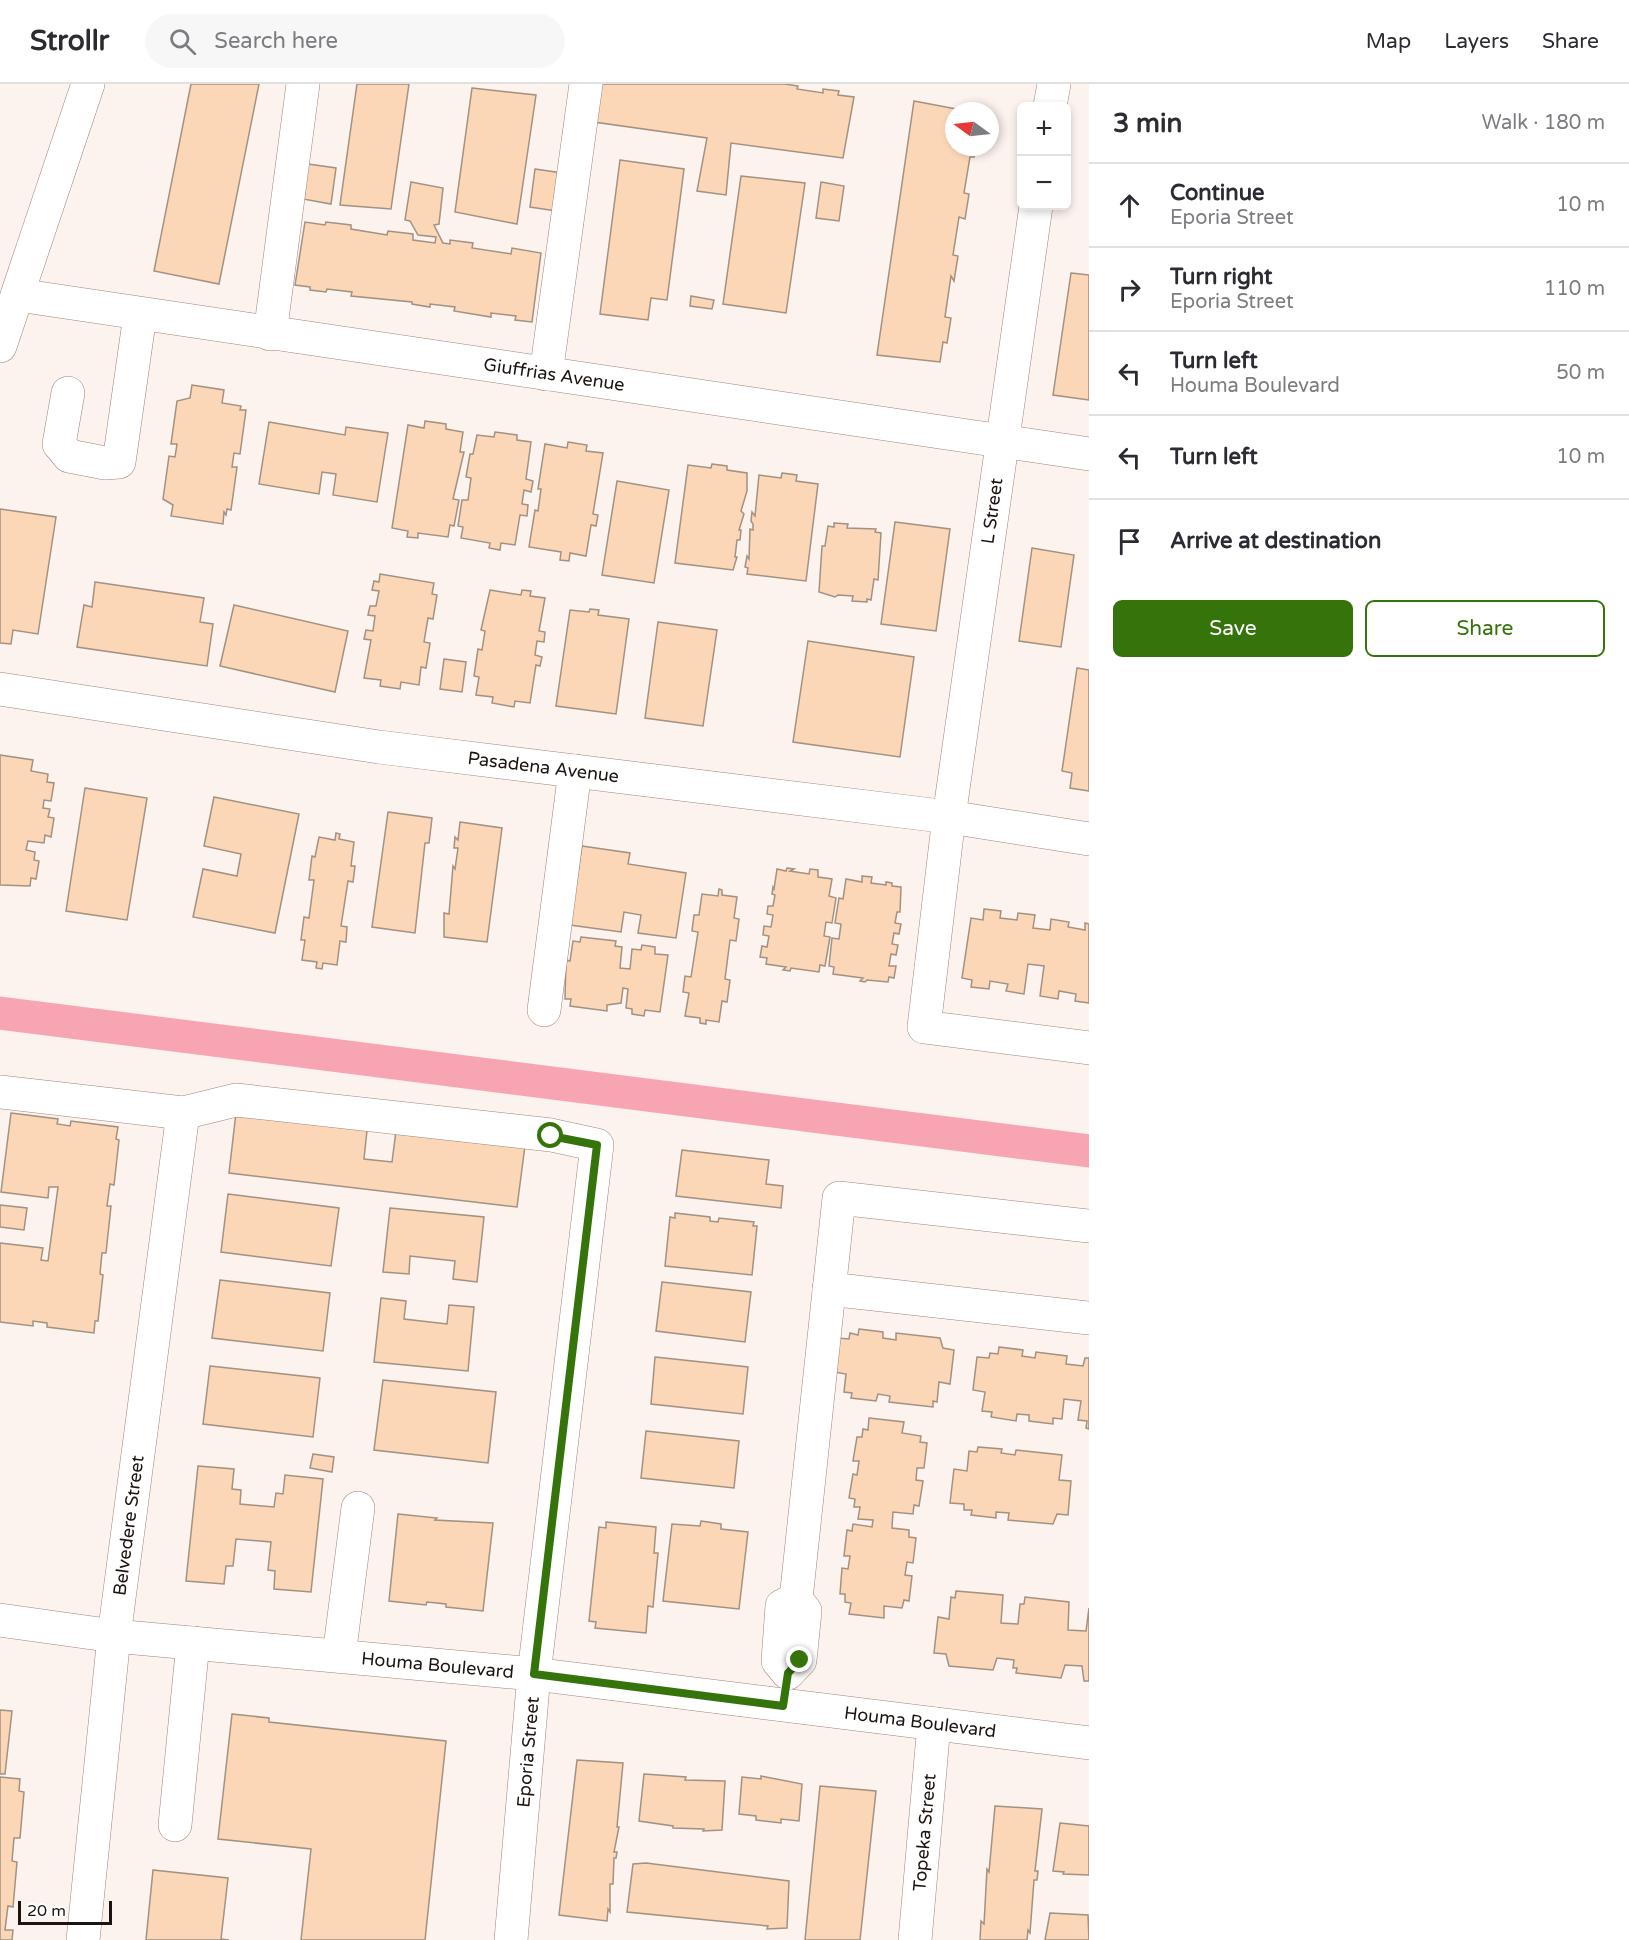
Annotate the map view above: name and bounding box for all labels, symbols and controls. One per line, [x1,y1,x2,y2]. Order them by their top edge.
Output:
search box [145,14,565,68]
text: Strollr [30,24,109,58]
icon: search [166,25,199,58]
text: Search here [214,28,338,54]
text: Map [1366,29,1411,54]
text: Layers [1444,29,1509,54]
text: Share [1542,29,1599,54]
north arrow [945,102,999,156]
map controls [1017,102,1071,210]
button: + [1017,102,1071,156]
text: 3 min [1113,108,1182,139]
text: Walk · 180 m [1482,111,1605,135]
button: − [1017,156,1071,210]
text: Continue [1170,180,1265,206]
icon: ahead [1113,189,1146,222]
text: 10 m [1556,193,1605,217]
text: Eporia Street [1170,206,1294,230]
text: Turn right [1170,264,1272,290]
icon: right [1113,273,1146,306]
text: 110 m [1544,277,1605,301]
text: Eporia Street [1170,290,1294,314]
text: Turn left [1170,348,1258,374]
street label: Giuffrias Avenue [482,353,626,396]
icon: left [1113,357,1146,390]
text: 50 m [1556,361,1605,385]
text: Houma Boulevard [1170,374,1340,398]
icon: left [1113,441,1146,474]
text: Turn left [1170,444,1258,470]
text: 10 m [1556,445,1605,469]
street label: L Street [976,476,1008,545]
icon: arrive [1113,525,1146,558]
text: Arrive at destination [1170,528,1381,554]
button: Save [1113,600,1353,657]
button: Share [1365,600,1605,657]
street label: Pasadena Avenue [466,747,620,787]
route start [537,1122,563,1148]
street label: Belvedere Street [108,1454,149,1597]
route end [786,1646,812,1672]
street label: Houma Boulevard [360,1647,515,1683]
street label: Eporia Street [512,1695,544,1808]
street label: Houma Boulevard [843,1702,997,1742]
street label: Topeka Street [908,1772,941,1892]
scale bar [18,1898,112,1926]
text: 20 m [27,1901,66,1921]

